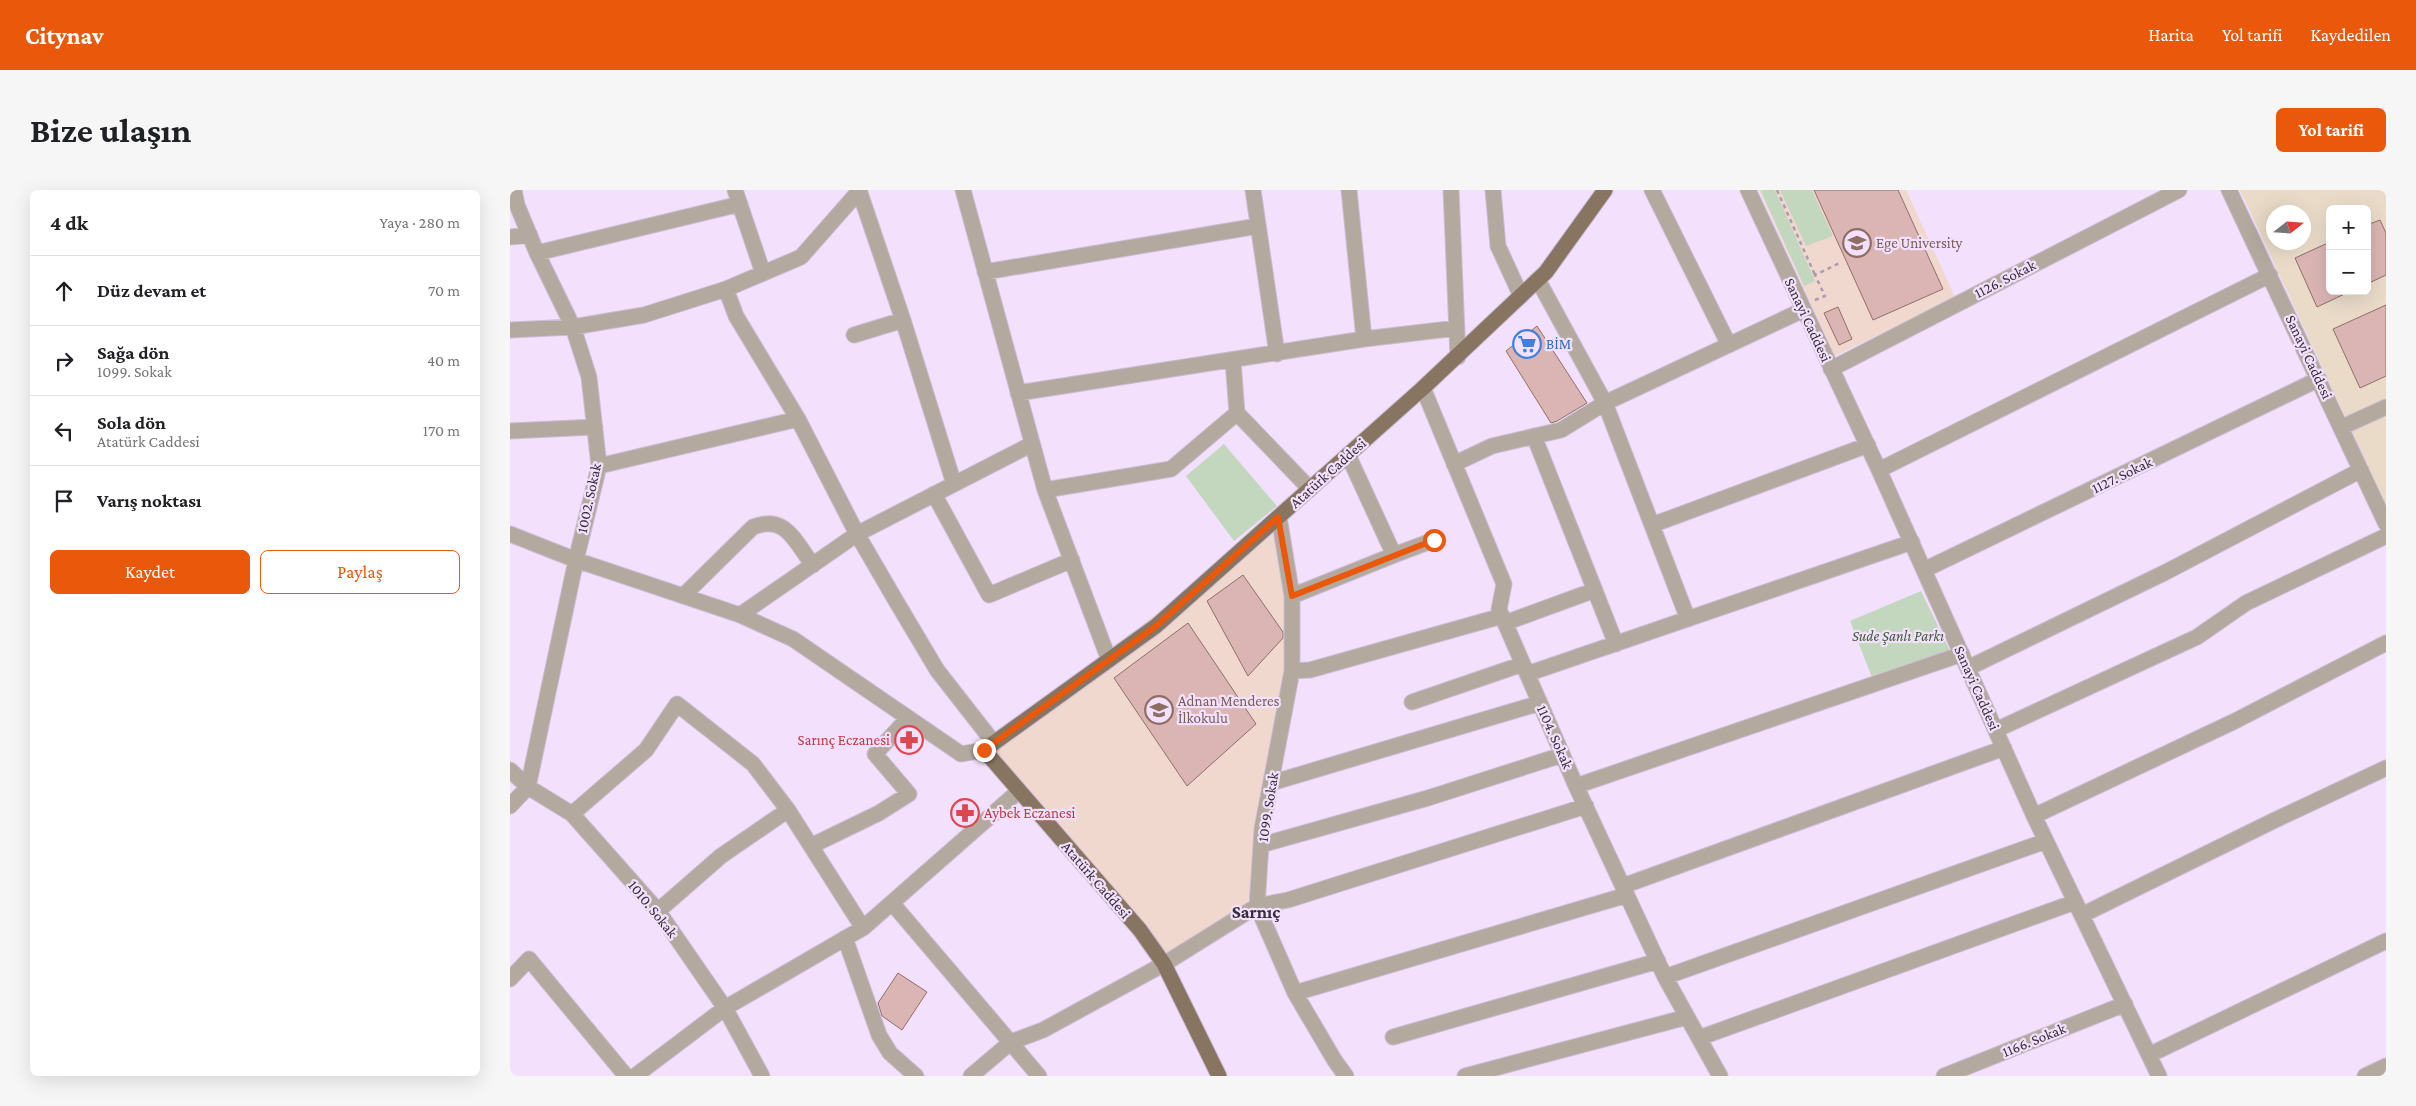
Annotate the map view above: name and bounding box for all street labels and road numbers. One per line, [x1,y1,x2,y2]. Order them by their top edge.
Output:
street label: 1126. Sokak [1972,256,2039,301]
street label: Sanayi Caddesi [1781,276,1834,365]
street label: Sanayi Caddesi [2282,313,2335,402]
street label: Atatürk Caddesi [1287,435,1369,511]
street label: 1127. Sokak [2089,453,2155,496]
street label: 1002. Sokak [574,461,604,534]
street label: Sanayi Caddesi [1950,643,2003,733]
street label: 1104. Sokak [1534,703,1576,772]
street label: 1099. Sokak [1255,770,1282,843]
street label: Atatürk Caddesi [1058,838,1134,922]
street label: 1010. Sokak [625,877,681,941]
street label: 1166. Sokak [2000,1020,2069,1060]

